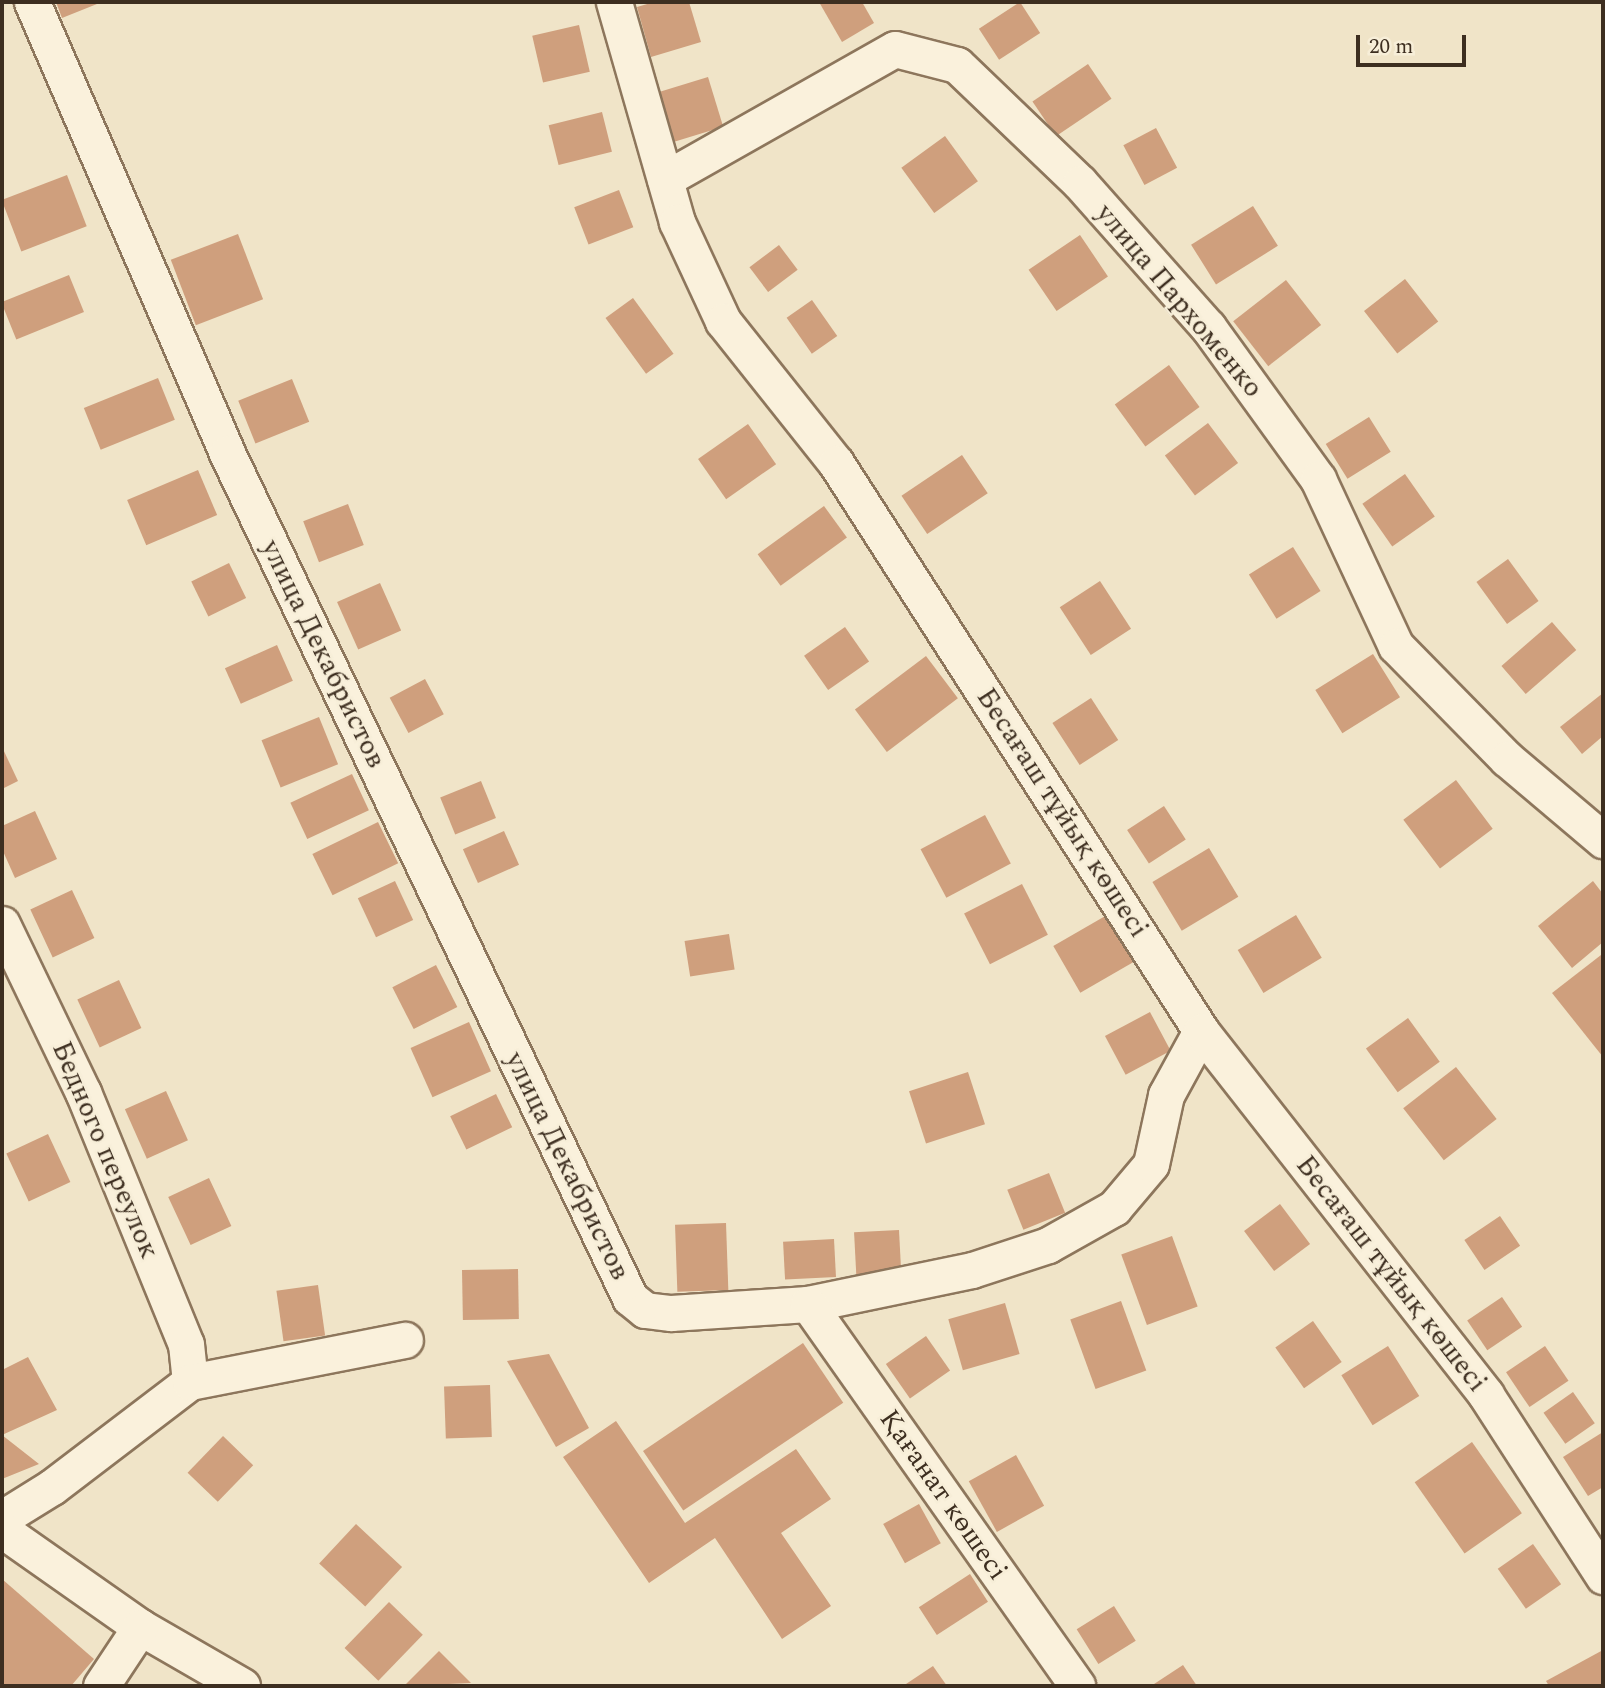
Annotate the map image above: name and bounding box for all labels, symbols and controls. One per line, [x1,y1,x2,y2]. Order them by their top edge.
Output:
scale bar [1360,21,1470,65]
text: 20 m [1369,31,1413,63]
street label: улица Пархоменко [1088,197,1270,405]
street label: улица Декабристов [253,535,393,773]
street label: Бесағаш тұйық көшесі [969,682,1155,944]
street label: Бедного переулок [44,1036,166,1264]
street label: улица Декабристов [497,1047,637,1285]
street label: Бесағаш тұйық көшесі [1288,1149,1494,1399]
street label: Қағанат көшесі [872,1403,1014,1587]

